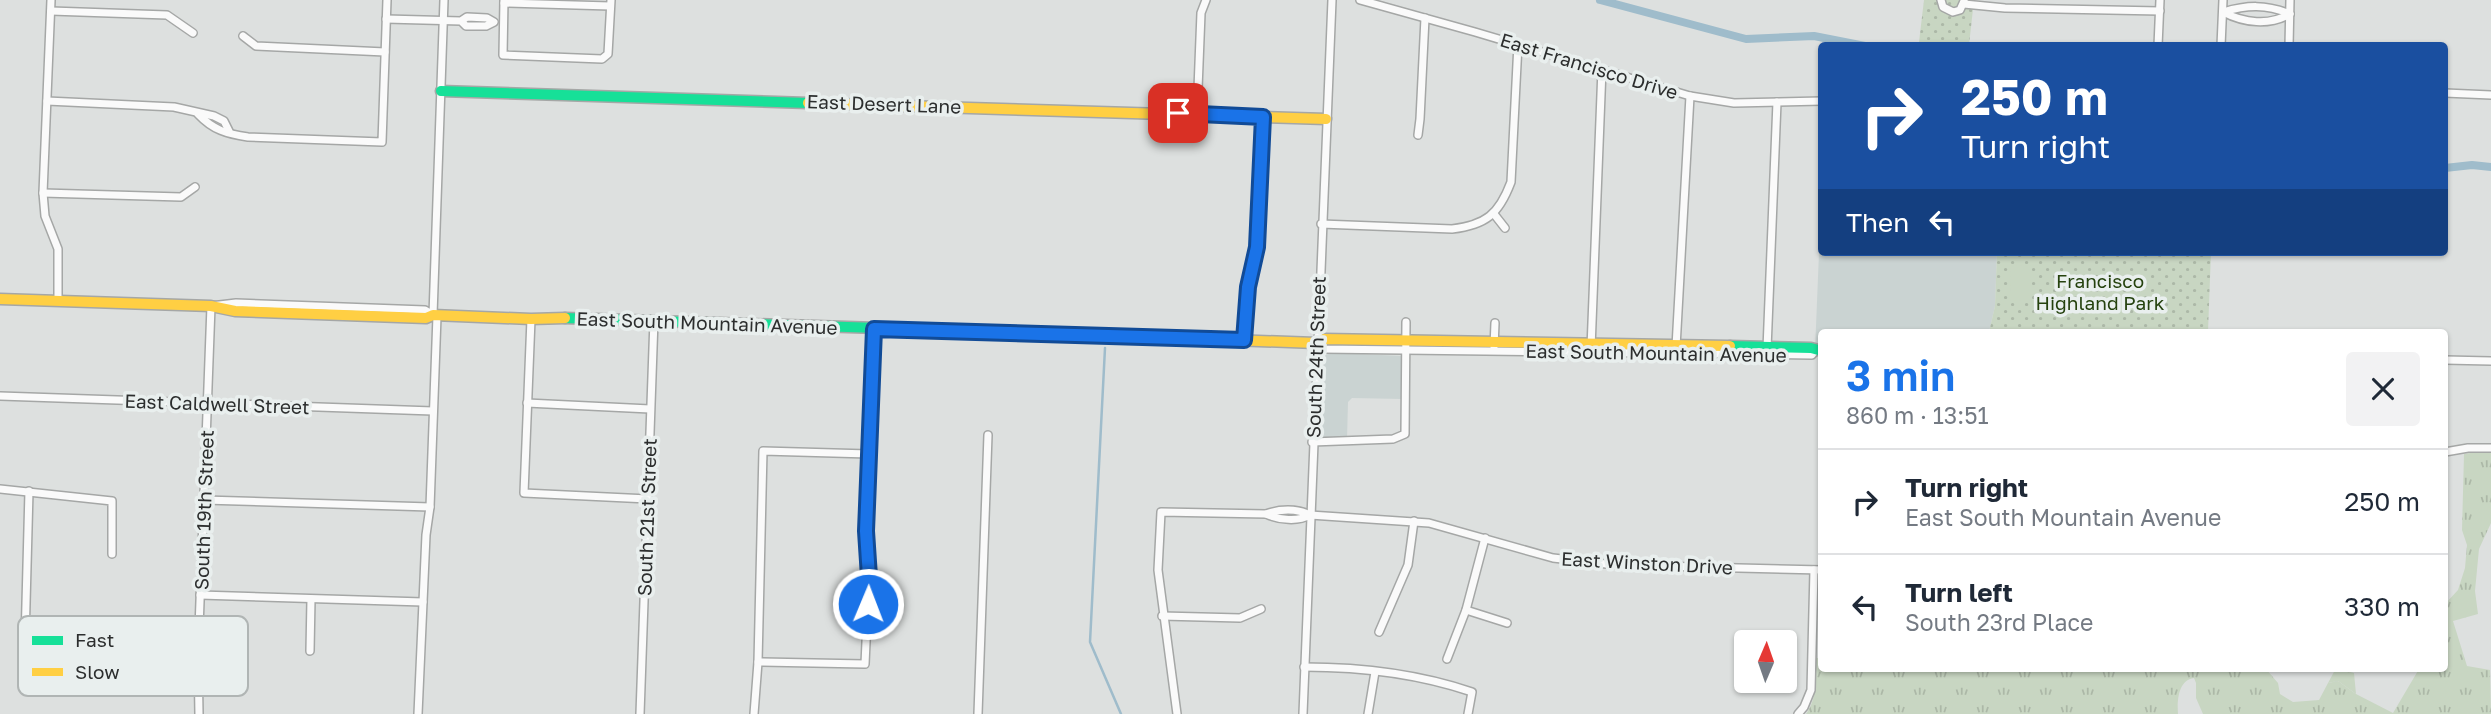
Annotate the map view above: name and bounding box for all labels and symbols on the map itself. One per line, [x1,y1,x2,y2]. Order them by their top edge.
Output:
street label: East Francisco Drive [1498,28,1681,104]
pin [1148,83,1208,143]
street label: East Desert Lane [806,89,962,118]
park label: Francisco Highland Park [2036,269,2165,314]
street label: South 24th Street [1301,276,1330,438]
street label: East South Mountain Avenue [576,306,838,339]
street label: East South Mountain Avenue [1525,339,1787,366]
street label: East Caldwell Street [124,389,310,418]
street label: South 19th Street [189,430,218,590]
street label: South 21st Street [632,438,661,596]
street label: East Winston Drive [1560,547,1734,578]
position arrow [831,567,905,641]
legend [18,616,248,696]
text: Fast [75,628,114,651]
north arrow [1734,630,1797,693]
text: Slow [75,660,120,683]

